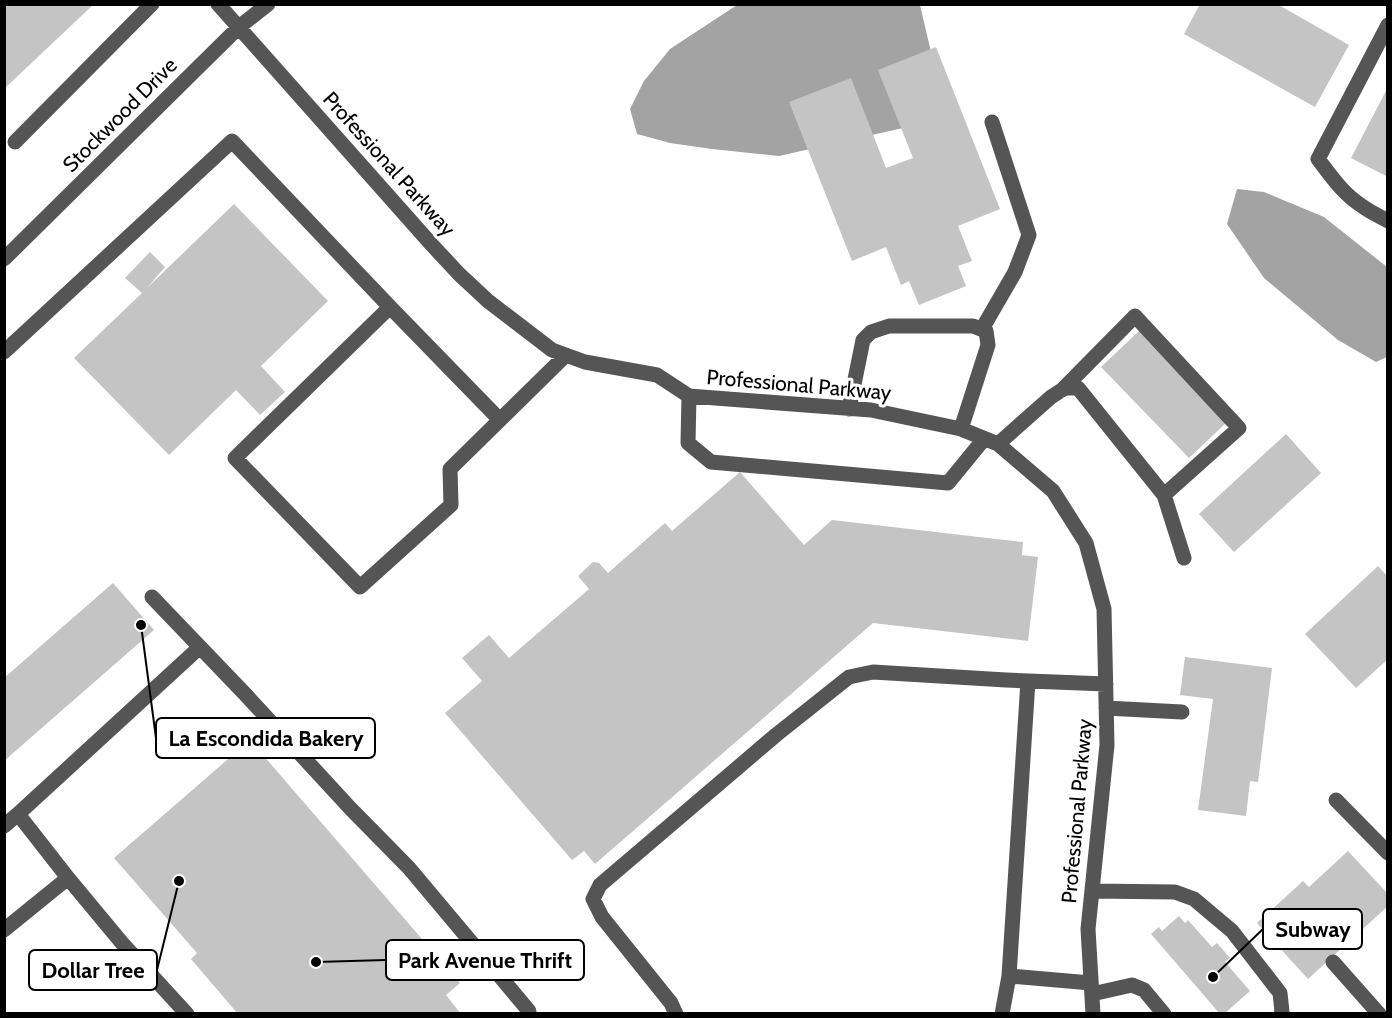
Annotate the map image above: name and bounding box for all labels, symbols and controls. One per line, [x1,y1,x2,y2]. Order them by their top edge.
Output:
street label: Stockwood Drive [57,52,182,177]
street label: Professional Parkway [318,86,461,241]
street label: Professional Parkway [706,364,893,405]
street label: Professional Parkway [1056,717,1097,904]
callout: La Escondida Bakery [156,718,375,758]
text: La Escondida Bakery [169,725,364,752]
callout: Subway [1263,909,1362,949]
text: Subway [1275,916,1351,943]
callout: Park Avenue Thrift [386,940,584,980]
text: Park Avenue Thrift [398,947,572,974]
callout: Dollar Tree [29,950,157,990]
text: Dollar Tree [41,957,145,984]

